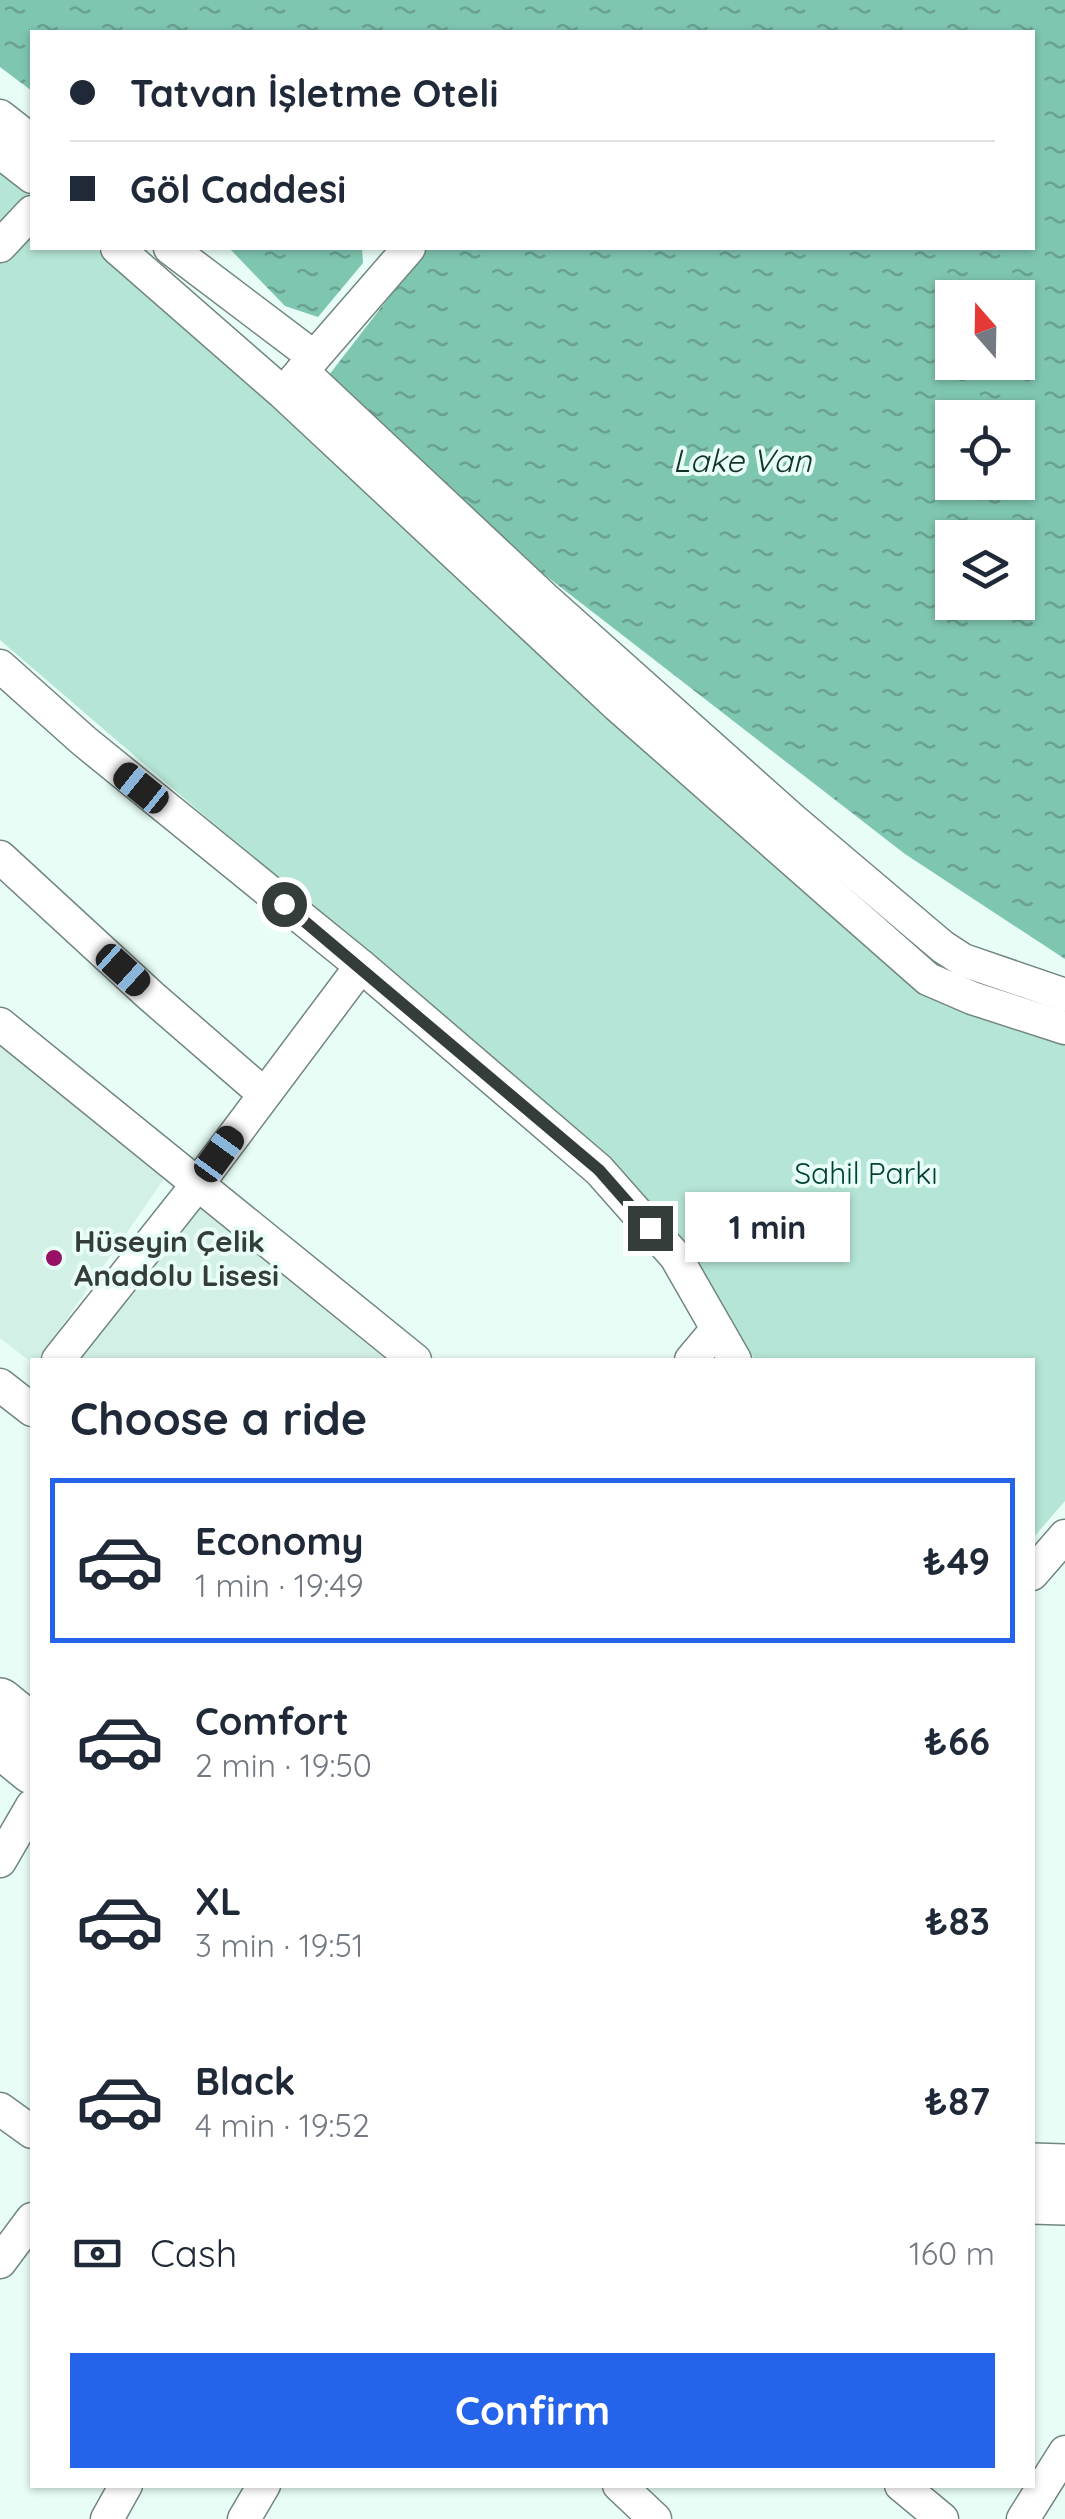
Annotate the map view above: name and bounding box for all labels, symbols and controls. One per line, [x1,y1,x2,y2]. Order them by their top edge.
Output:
text: Tatvan İşletme Oteli [130,69,498,117]
text: Göl Caddesi [130,165,346,213]
north arrow [935,280,1035,380]
map controls [935,280,1035,620]
button: locate [935,400,1035,500]
water label: Lake Van [673,440,813,480]
button: layers [935,520,1035,620]
car [108,757,174,819]
route start [262,882,307,927]
car [91,939,155,1001]
car [189,1121,249,1187]
park label: Sahil Parkı [794,1154,938,1192]
callout: 1 min [685,1193,850,1263]
route end [628,1206,673,1251]
text: 1 min [729,1207,806,1247]
place label: Hüseyin Çelik Anadolu Lisesi [74,1222,279,1294]
marker: Hüseyin Çelik Anadolu Lisesi [43,1247,65,1269]
text: Choose a ride [70,1390,367,1446]
icon: car [75,1516,165,1606]
text: Economy [195,1517,364,1565]
text: ₺49 [923,1537,990,1585]
text: 1 min · 19:49 [195,1565,364,1605]
icon: car [75,1696,165,1786]
text: Comfort [195,1697,349,1745]
text: ₺66 [924,1717,990,1765]
text: 2 min · 19:50 [195,1745,372,1785]
icon: car [75,1876,165,1966]
text: XL [195,1877,241,1925]
text: ₺83 [925,1897,990,1945]
text: 3 min · 19:51 [195,1925,364,1965]
icon: car [75,2056,165,2146]
text: Black [195,2057,295,2105]
text: ₺87 [924,2077,990,2125]
text: 4 min · 19:52 [195,2105,370,2145]
icon: cash [70,2226,125,2281]
text: Cash [150,2229,237,2277]
text: 160 m [909,2233,995,2273]
button: Confirm [70,2353,995,2468]

